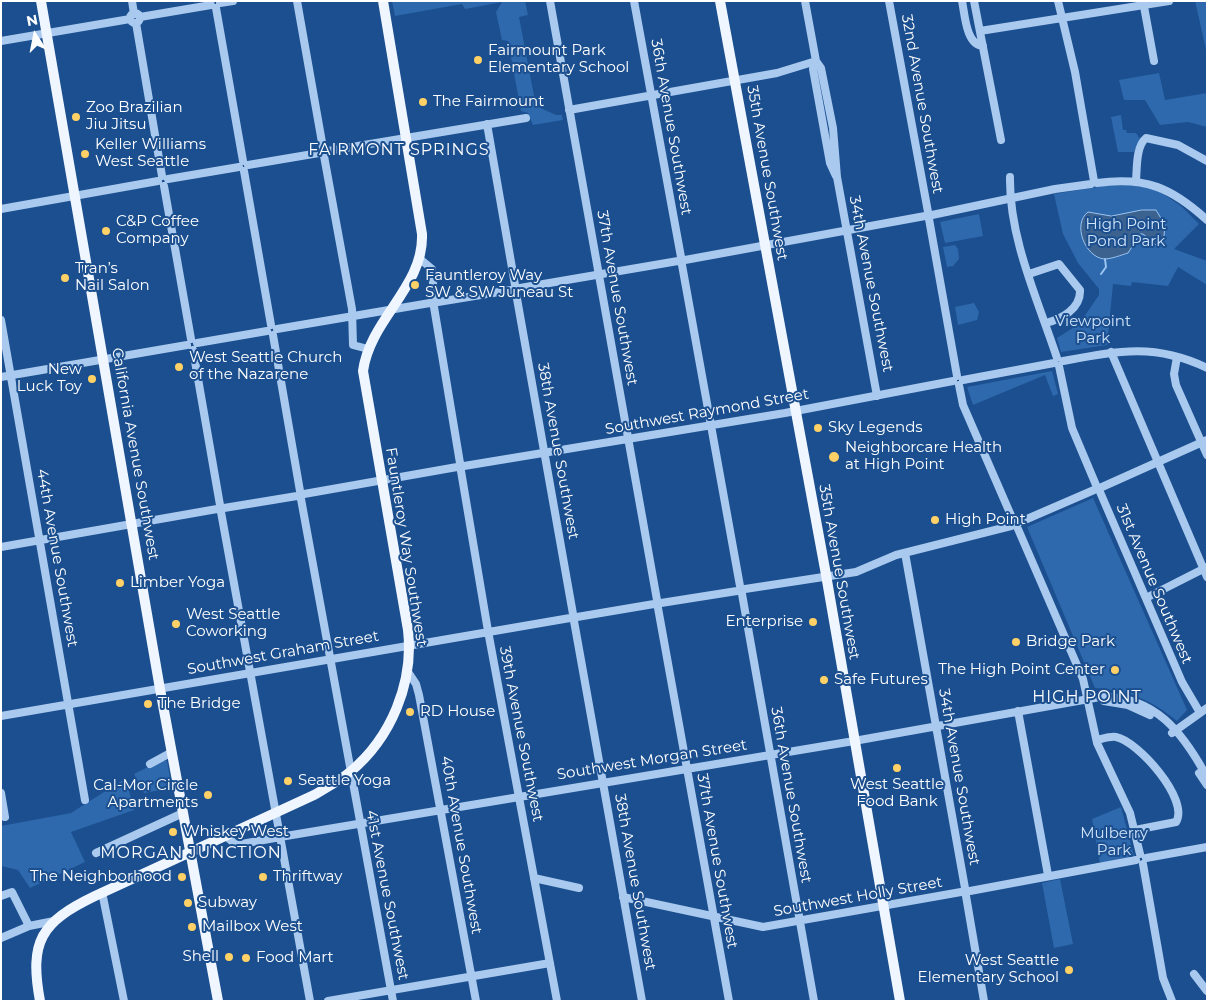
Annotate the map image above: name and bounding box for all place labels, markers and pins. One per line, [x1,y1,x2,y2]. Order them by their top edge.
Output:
place label: Fairmount Park Elementary School [488,42,629,77]
marker: Fairmount Park Elementary School [472,54,484,66]
place label: The Fairmount [433,93,544,111]
marker: The Fairmount [417,96,429,108]
place label: Zoo Brazilian Jiu Jitsu [86,99,183,134]
marker: Zoo Brazilian Jiu Jitsu [70,111,82,123]
place label: Keller Williams West Seattle [95,136,206,171]
marker: Keller Williams West Seattle [79,148,91,160]
place label: C&P Coffee Company [116,213,199,248]
marker: C&P Coffee Company [100,225,112,237]
place label: Tran’s Nail Salon [75,260,150,295]
place label: Fauntleroy Way SW & SW Juneau St [425,267,573,302]
marker: Tran’s Nail Salon [59,272,71,284]
marker: Fauntleroy Way SW & SW Juneau St [409,279,421,291]
place label: West Seattle Church of the Nazarene [189,349,342,384]
place label: New Luck Toy [17,361,82,396]
marker: West Seattle Church of the Nazarene [173,361,185,373]
marker: New Luck Toy [86,373,98,385]
place label: Sky Legends [828,419,923,437]
marker: Sky Legends [812,422,824,434]
place label: Neighborcare Health at High Point [845,439,1002,474]
marker: Neighborcare Health at High Point [827,450,841,464]
place label: High Point [945,511,1026,529]
marker: High Point [929,514,941,526]
place label: Limber Yoga [130,574,225,592]
marker: Limber Yoga [114,577,126,589]
place label: West Seattle Coworking [186,606,280,641]
place label: Enterprise [726,613,803,631]
marker: Enterprise [807,616,819,628]
marker: West Seattle Coworking [170,618,182,630]
place label: Bridge Park [1026,633,1115,651]
marker: Bridge Park [1010,636,1022,648]
place label: The High Point Center [938,661,1105,679]
marker: The High Point Center [1109,664,1121,676]
place label: Safe Futures [834,671,928,689]
marker: Safe Futures [818,674,830,686]
place label: The Bridge [158,695,240,713]
marker: The Bridge [142,698,154,710]
place label: RD House [420,703,495,721]
marker: RD House [404,706,416,718]
marker: West Seattle Food Bank [891,762,903,774]
place label: Seattle Yoga [298,772,391,790]
marker: Seattle Yoga [282,775,294,787]
place label: West Seattle Food Bank [850,776,944,811]
place label: Cal-Mor Circle Apartments [93,777,198,812]
marker: Cal-Mor Circle Apartments [202,789,214,801]
place label: Whiskey West [183,823,289,841]
marker: Whiskey West [167,826,179,838]
place label: The Neighborhood [30,868,172,886]
place label: Thriftway [273,868,342,886]
marker: The Neighborhood [176,871,188,883]
marker: Thriftway [257,871,269,883]
place label: Subway [198,894,257,912]
marker: Subway [182,897,194,909]
place label: Mailbox West [202,918,303,936]
marker: Mailbox West [186,921,198,933]
place label: Shell [183,948,219,966]
place label: Food Mart [256,949,334,967]
marker: Shell [223,951,235,963]
marker: Food Mart [240,952,252,964]
place label: West Seattle Elementary School [918,952,1059,987]
marker: West Seattle Elementary School [1063,964,1075,976]

